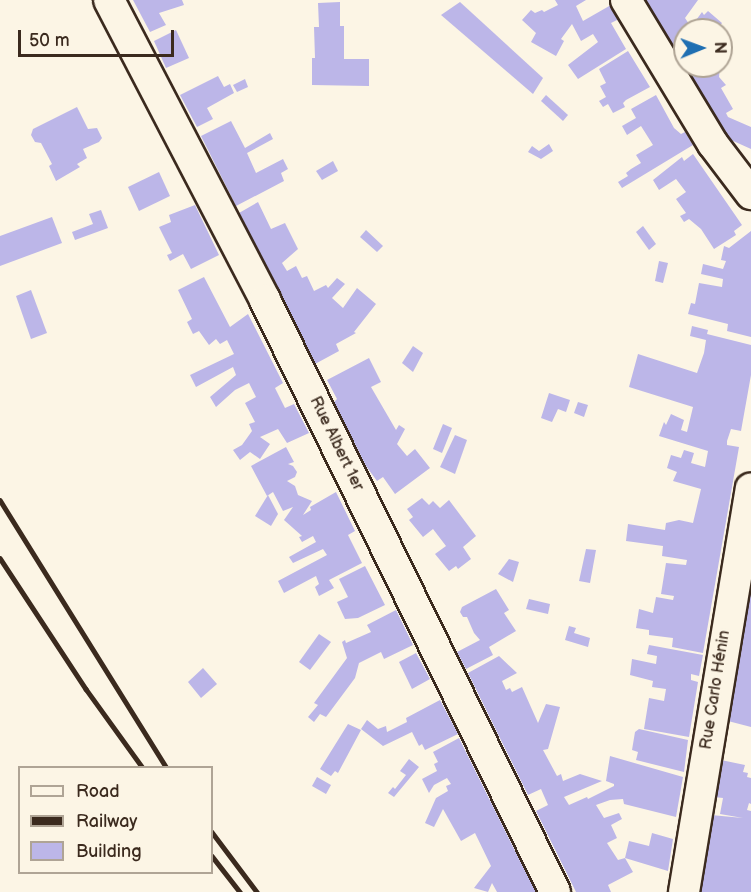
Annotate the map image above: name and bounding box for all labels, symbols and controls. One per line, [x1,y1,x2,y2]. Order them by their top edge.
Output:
scale bar [21,18,177,56]
north arrow [673,18,733,78]
text: 50 m [29,30,70,51]
text: N [710,42,729,54]
street label: Rue Albert 1er [305,394,367,494]
street label: Rue Carlo Hénin [697,629,735,751]
legend [18,766,213,874]
text: Road [76,781,120,802]
text: Railway [76,811,138,832]
text: Building [76,841,142,862]

